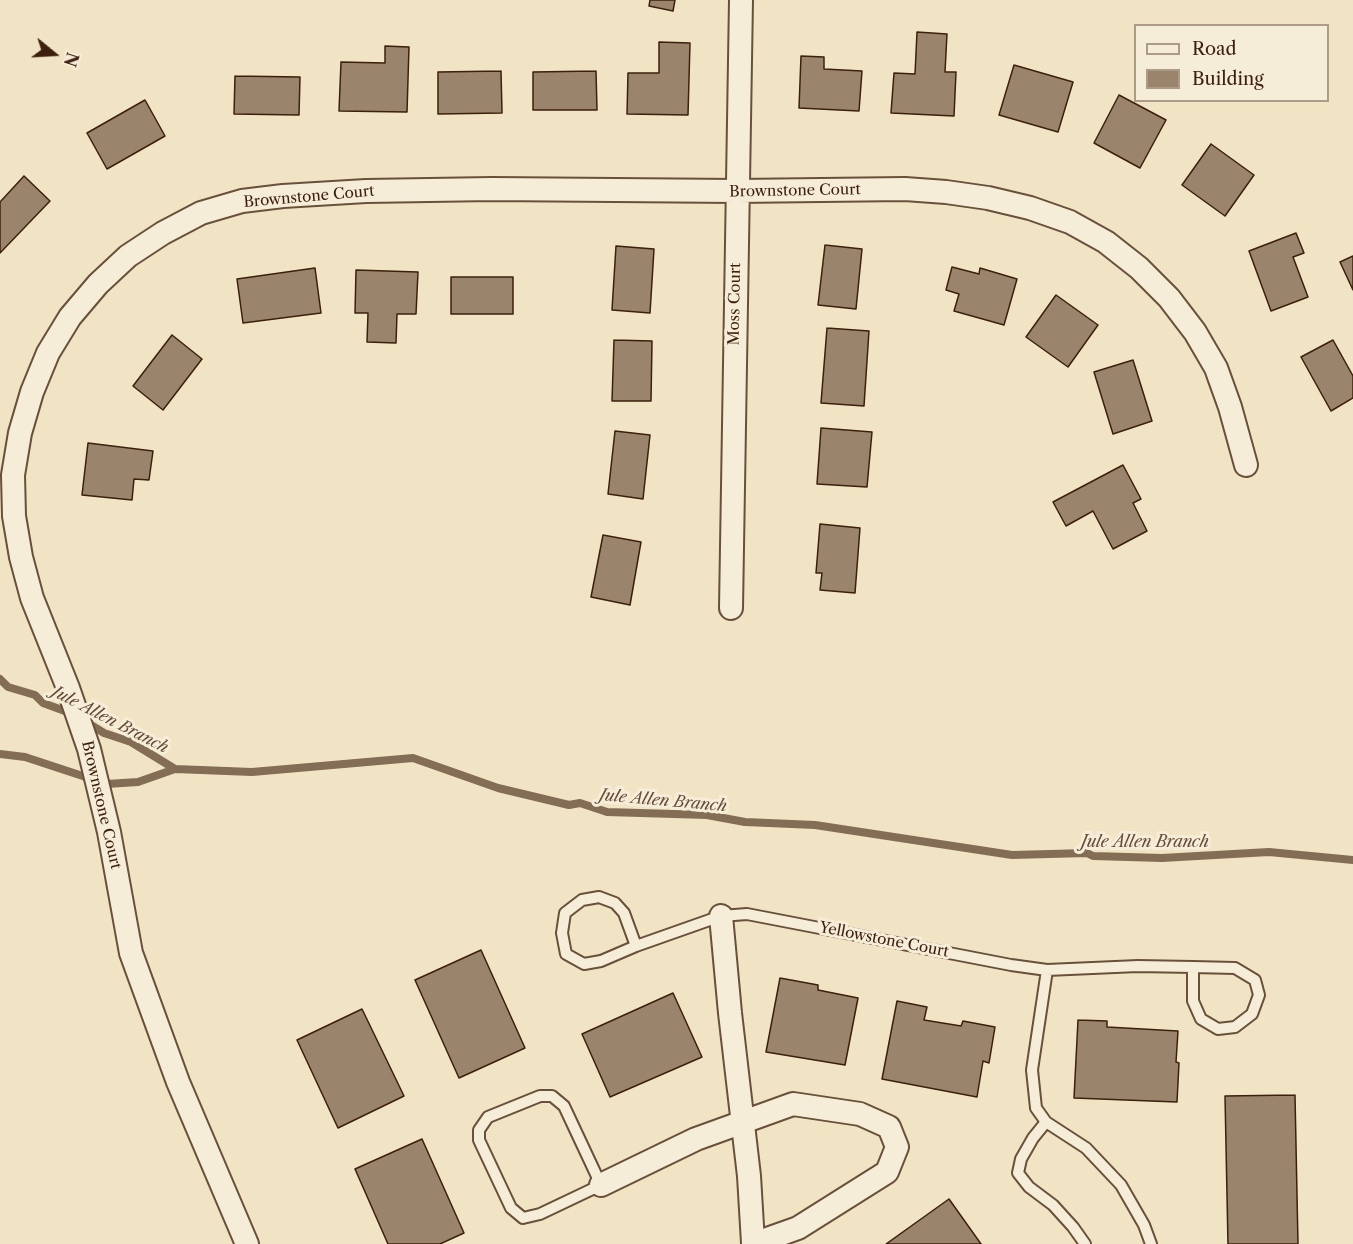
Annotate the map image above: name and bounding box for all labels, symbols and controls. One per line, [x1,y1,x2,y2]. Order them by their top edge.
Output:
north arrow [24,24,84,84]
legend [1134,24,1329,102]
text: Road [1192,38,1237,60]
text: N [59,50,83,69]
text: Building [1192,68,1264,90]
street label: Brownstone Court [729,181,861,201]
street label: Brownstone Court [243,182,375,212]
street label: Moss Court [725,263,745,345]
water label: Jule Allen Branch [49,682,171,758]
street label: Brownstone Court [77,739,125,871]
water label: Jule Allen Branch [598,786,728,816]
water label: Jule Allen Branch [1081,832,1209,852]
street label: Yellowstone Court [818,919,950,961]

